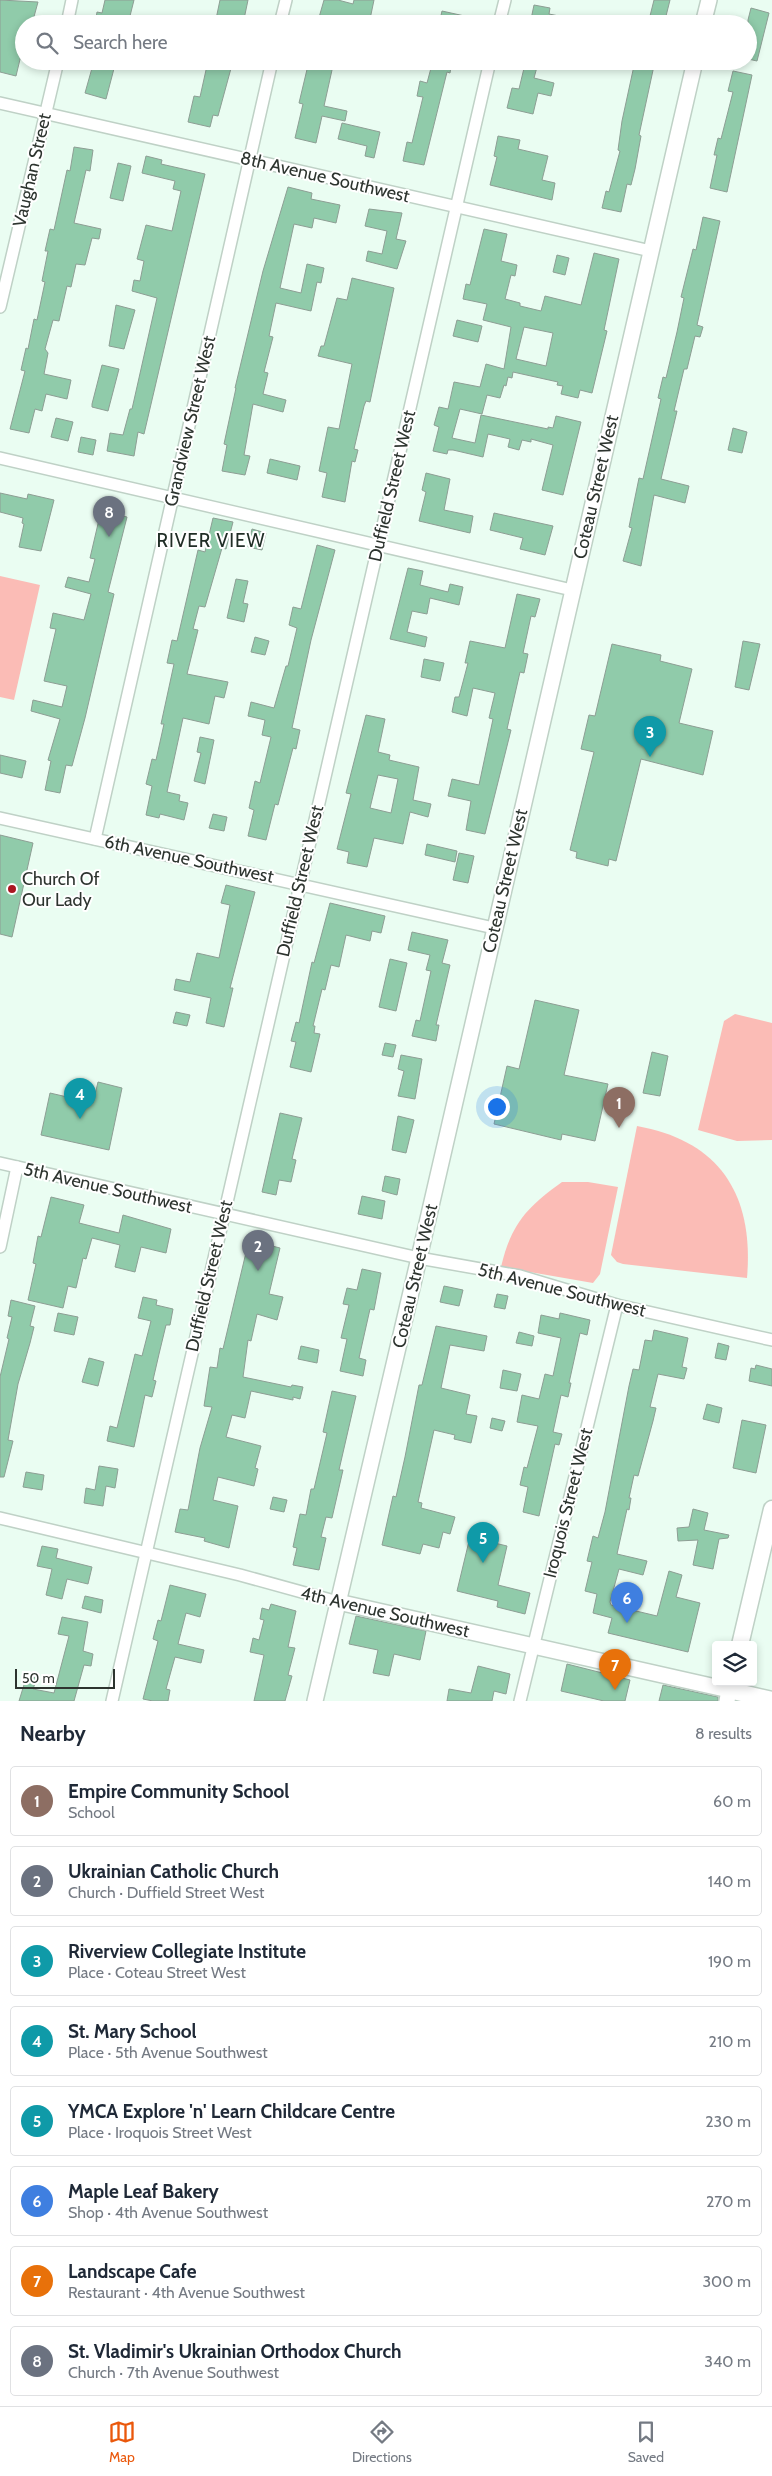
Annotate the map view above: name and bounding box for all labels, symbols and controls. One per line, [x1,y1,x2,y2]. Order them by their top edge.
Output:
search box [15,15,757,70]
icon: search [33,29,61,57]
text: Search here [73,31,167,54]
street label: Vaughan Street [8,111,56,229]
street label: 8th Avenue Southwest [238,147,412,207]
street label: Grandview Street West [160,333,220,509]
street label: Duffield Street West [364,408,420,564]
street label: Coteau Street West [569,413,623,561]
pin: 8 [93,496,125,537]
district label: RIVER VIEW [156,529,266,552]
pin: 3 [634,716,666,757]
street label: Duffield Street West [272,803,328,959]
street label: Coteau Street West [478,807,532,955]
street label: 6th Avenue Southwest [102,830,276,888]
place label: Church Of Our Lady [22,868,99,911]
marker: Church Of Our Lady [6,883,18,895]
pin: 4 [64,1078,96,1119]
pin: 1 [603,1087,635,1128]
your location [484,1094,510,1120]
street label: 5th Avenue Southwest [22,1158,194,1218]
street label: Duffield Street West [181,1198,237,1354]
street label: Coteau Street West [388,1202,442,1350]
pin: 2 [242,1230,274,1271]
street label: 5th Avenue Southwest [476,1259,648,1321]
street label: Iroquois Street West [539,1426,597,1580]
pin: 5 [467,1522,499,1563]
street label: 4th Avenue Southwest [298,1582,472,1642]
pin: 6 [611,1582,643,1623]
map controls [712,1641,757,1686]
button: layers [712,1641,757,1686]
pin: 7 [599,1649,631,1690]
scale bar [15,1666,115,1689]
text: 50 m [22,1669,55,1687]
text: Nearby [20,1721,86,1746]
text: 8 results [695,1724,752,1743]
text: Empire Community School [68,1780,289,1803]
text: 1 [34,1792,40,1811]
text: 60 m [713,1792,751,1811]
text: School [68,1803,115,1822]
text: Ukrainian Catholic Church [68,1860,279,1883]
text: 2 [33,1872,41,1891]
text: 140 m [708,1872,751,1891]
text: Church · Duffield Street West [68,1883,264,1902]
text: Riverview Collegiate Institute [68,1940,306,1963]
text: 3 [33,1952,41,1971]
text: 190 m [708,1952,751,1971]
text: Place · Coteau Street West [68,1963,246,1982]
text: St. Mary School [68,2020,197,2043]
text: 4 [32,2032,42,2051]
text: 210 m [709,2032,751,2051]
text: Place · 5th Avenue Southwest [68,2043,268,2062]
text: YMCA Explore 'n' Learn Childcare Centre [68,2100,395,2123]
text: 5 [33,2112,41,2131]
text: 230 m [705,2112,751,2131]
text: Place · Iroquois Street West [68,2123,252,2142]
text: Maple Leaf Bakery [68,2180,219,2203]
text: 6 [33,2192,42,2211]
text: 270 m [706,2192,751,2211]
text: Shop · 4th Avenue Southwest [68,2203,268,2222]
text: Landscape Cafe [68,2260,196,2283]
text: 7 [33,2272,41,2291]
text: 300 m [702,2272,751,2291]
text: Restaurant · 4th Avenue Southwest [68,2283,305,2302]
text: St. Vladimir's Ukrainian Orthodox Church [68,2340,402,2363]
text: 8 [32,2352,42,2371]
text: 340 m [704,2352,751,2371]
text: Church · 7th Avenue Southwest [68,2363,279,2382]
tab: Map [108,2418,136,2466]
tab: Directions [352,2418,412,2466]
tab: Saved [628,2418,664,2466]

